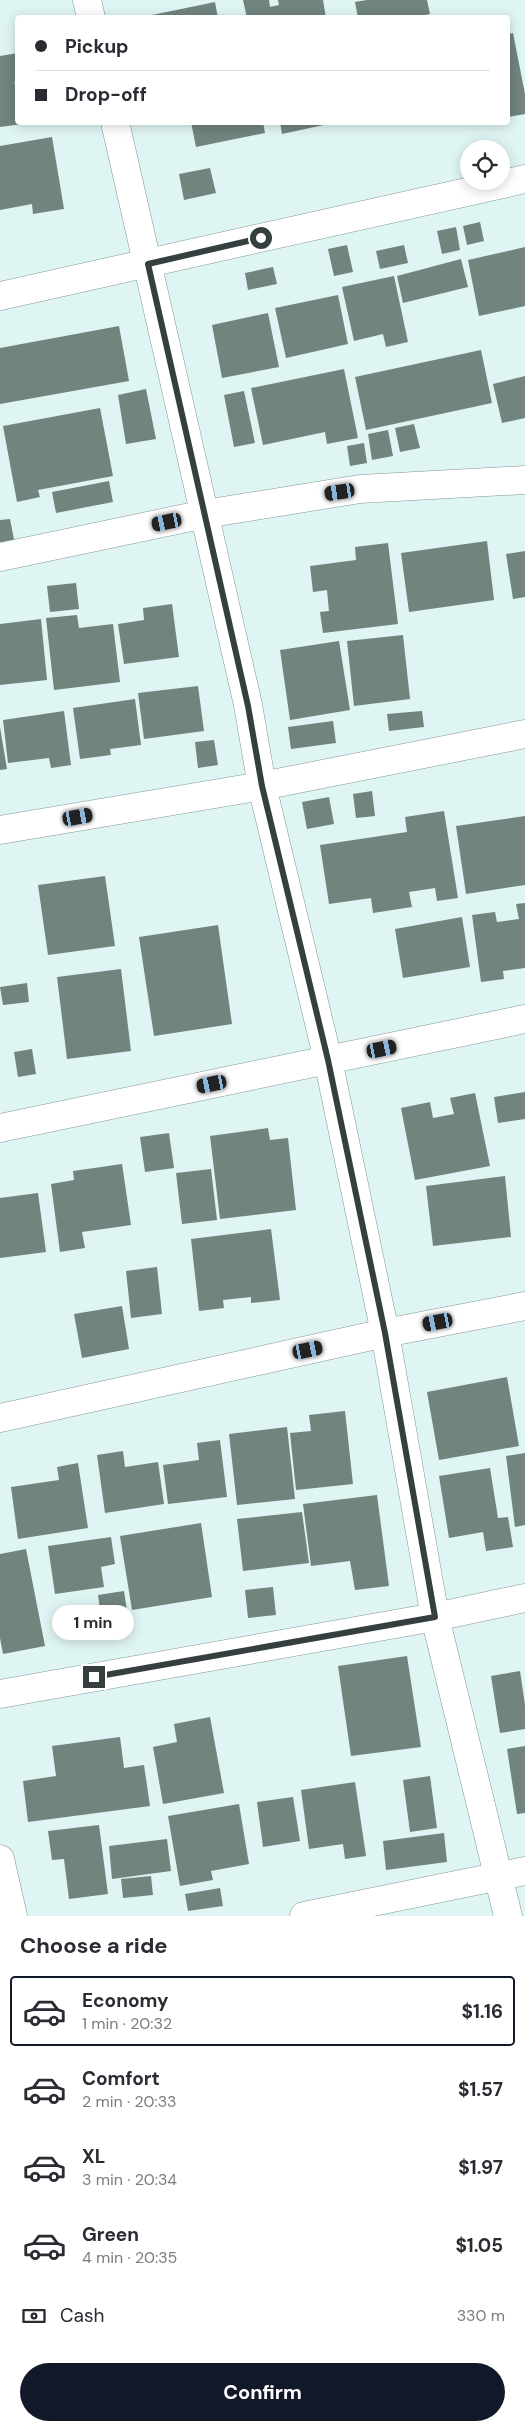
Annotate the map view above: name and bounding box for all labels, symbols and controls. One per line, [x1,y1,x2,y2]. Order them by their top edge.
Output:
text: Pickup [65,34,129,59]
text: Drop-off [65,82,147,107]
map controls [460,140,510,190]
button: locate [460,140,510,190]
route start [250,227,272,249]
car [324,482,355,502]
car [150,512,183,532]
car [61,807,94,827]
car [365,1039,398,1059]
car [195,1074,228,1094]
car [421,1312,454,1332]
car [291,1340,324,1360]
callout: 1 min [53,1604,135,1640]
text: 1 min [74,1612,112,1633]
route end [83,1666,105,1688]
text: Choose a ride [20,1931,168,1960]
text: Economy [82,1988,169,2013]
icon: car [22,1989,67,2034]
text: $1.16 [461,1999,503,2024]
text: 1 min · 20:32 [82,2013,172,2034]
text: Comfort [82,2066,160,2091]
icon: car [22,2067,67,2112]
text: $1.57 [458,2077,503,2102]
text: 2 min · 20:33 [82,2091,177,2112]
text: XL [82,2144,105,2169]
icon: car [22,2145,67,2190]
text: $1.97 [458,2155,503,2180]
text: 3 min · 20:34 [82,2169,177,2190]
text: Green [82,2222,139,2247]
icon: car [22,2223,67,2268]
text: $1.05 [455,2233,503,2258]
text: 4 min · 20:35 [82,2247,177,2268]
icon: cash [20,2302,48,2330]
text: Cash [60,2303,104,2328]
text: 330 m [457,2305,505,2326]
button: Confirm [20,2363,505,2421]

